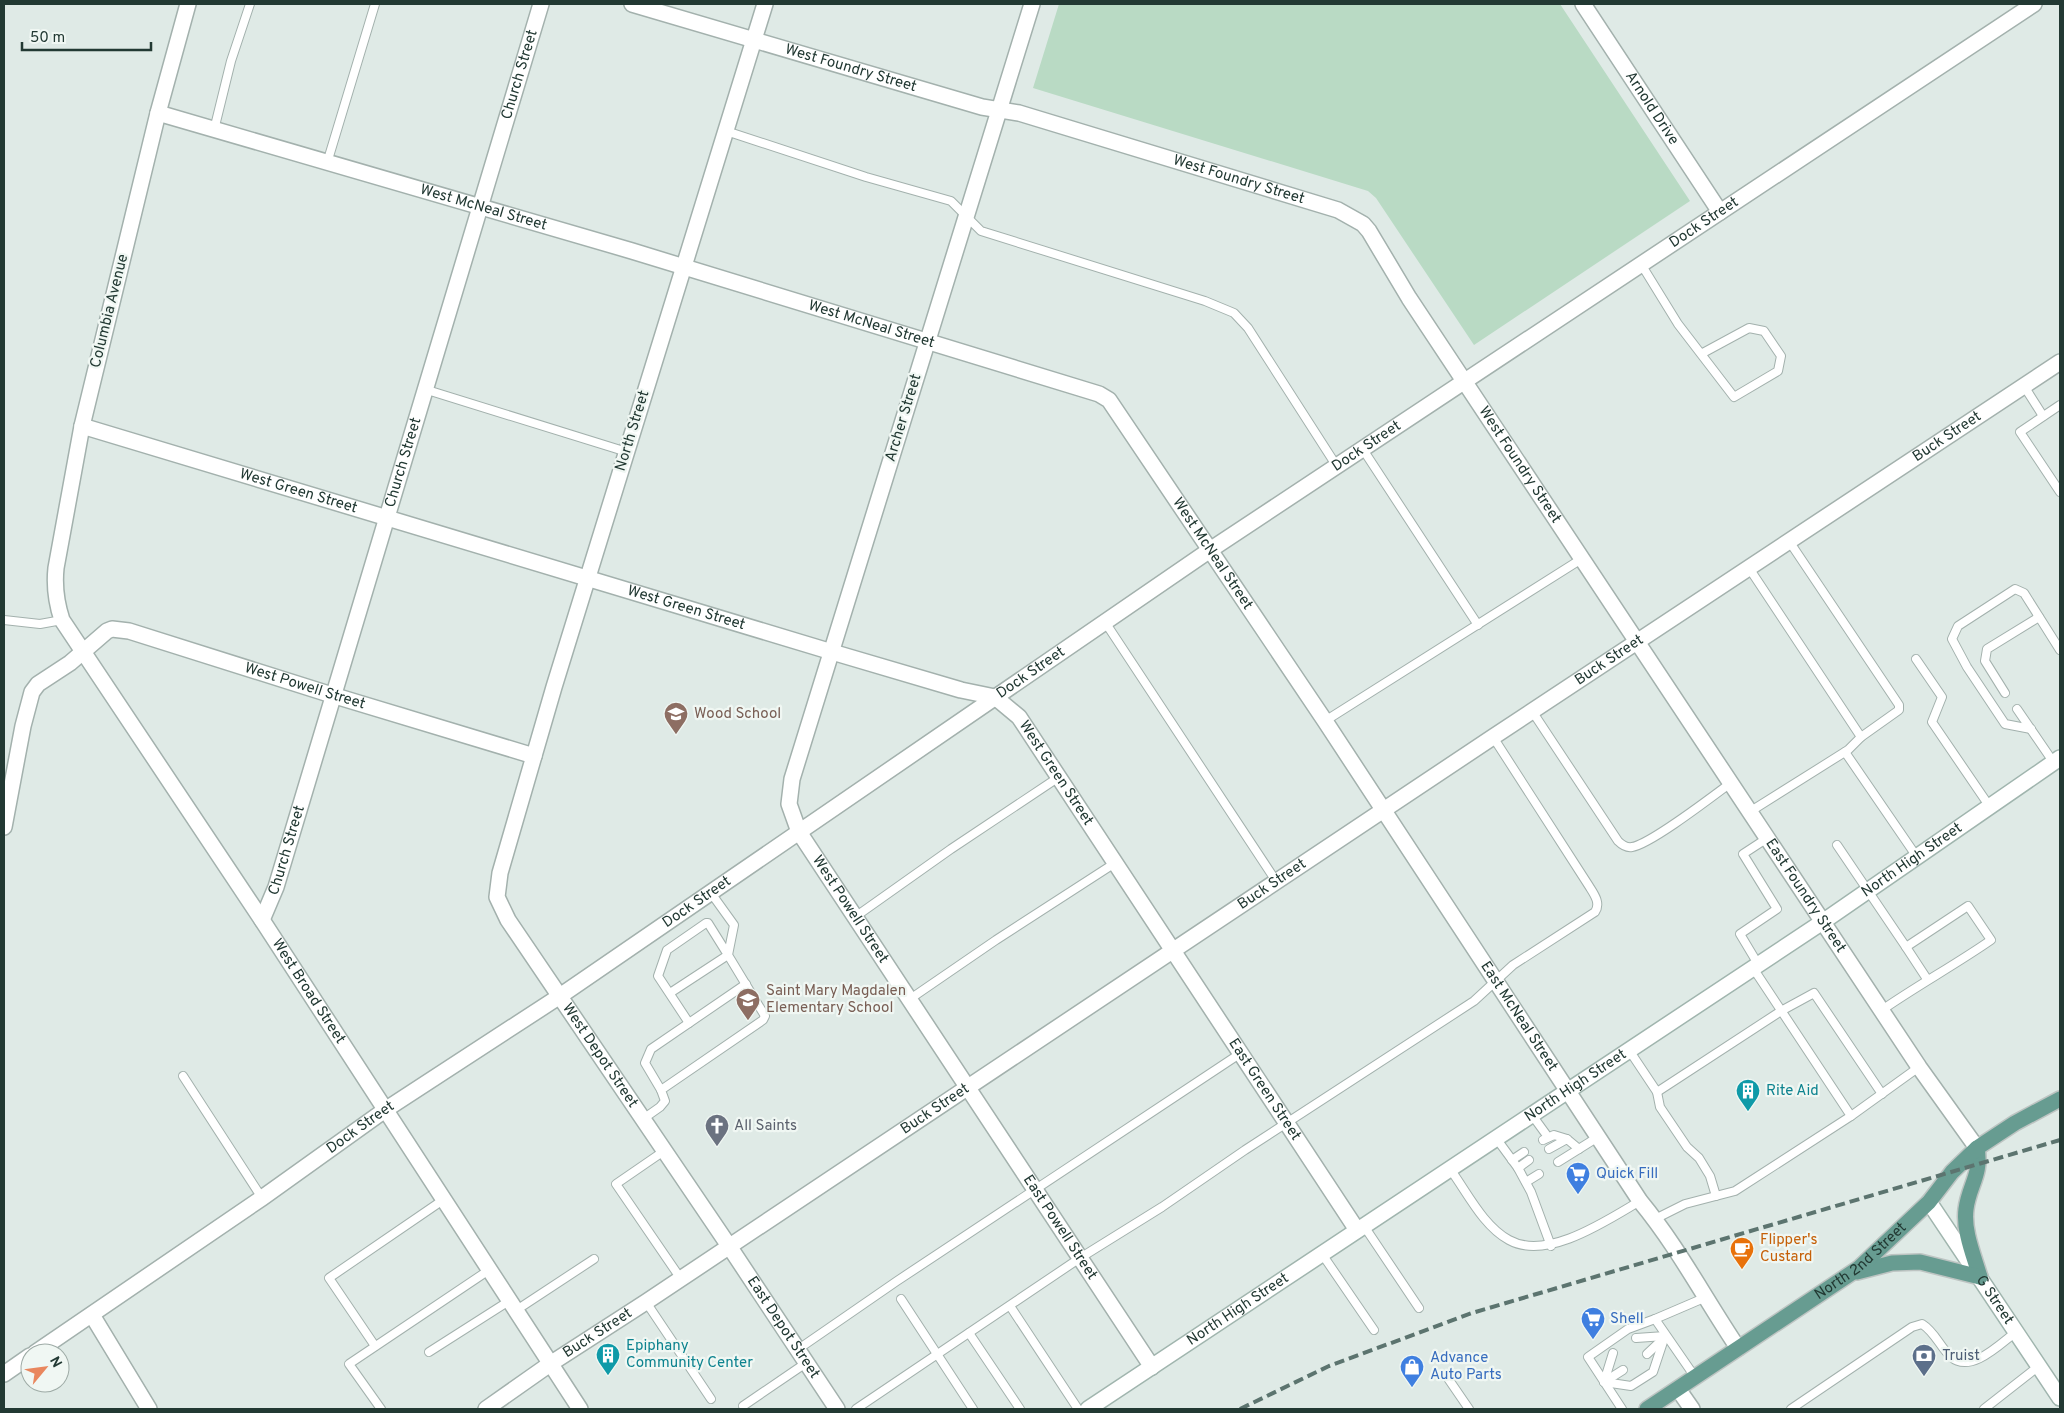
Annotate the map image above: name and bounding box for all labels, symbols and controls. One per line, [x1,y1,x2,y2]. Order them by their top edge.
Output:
scale bar [22,20,151,52]
street label: Church Street [497,27,542,122]
text: 50 m [30,29,65,48]
street label: West Foundry Street [783,40,919,97]
street label: Arnold Drive [1621,68,1683,149]
street label: West Foundry Street [1171,151,1307,209]
street label: West McNeal Street [418,180,549,235]
street label: Dock Street [1666,193,1742,252]
street label: Columbia Avenue [87,252,133,370]
street label: West McNeal Street [806,296,937,353]
street label: Archer Street [882,372,926,464]
street label: North Street [612,388,654,474]
street label: West Foundry Street [1474,403,1565,527]
street label: Buck Street [1909,407,1985,466]
street label: Church Street [381,415,426,510]
street label: Dock Street [1328,417,1405,476]
street label: West Green Street [237,465,360,518]
street label: West McNeal Street [1168,494,1257,613]
street label: West Green Street [625,581,747,635]
street label: Buck Street [1571,631,1647,690]
street label: Dock Street [993,643,1069,703]
street label: West Powell Street [242,659,368,714]
school or university icon: Wood School [663,701,689,735]
place label: Wood School [694,705,781,724]
street label: West Green Street [1015,717,1098,829]
street label: Church Street [264,803,309,898]
street label: North High Street [1858,819,1966,902]
street label: East Foundry Street [1761,835,1850,956]
street label: West Powell Street [808,852,893,967]
street label: Buck Street [1234,855,1310,914]
street label: Dock Street [659,872,735,932]
street label: West Broad Street [267,935,350,1048]
street label: East McNeal Street [1476,958,1562,1075]
place label: Saint Mary Magdalen Elementary School [766,982,906,1018]
school or university icon: Saint Mary Magdalen Elementary School [735,987,761,1021]
street label: West Depot Street [558,1000,642,1111]
street label: East Green Street [1224,1035,1305,1144]
street label: North High Street [1521,1045,1630,1126]
building icon: Rite Aid [1735,1078,1761,1112]
street label: Buck Street [897,1079,973,1139]
place label: Rite Aid [1766,1082,1819,1101]
street label: Dock Street [323,1097,398,1158]
church icon: All Saints [704,1113,730,1147]
place label: All Saints [734,1117,797,1136]
supermarket icon: Quick Fill [1565,1161,1591,1195]
place label: Quick Fill [1596,1165,1658,1184]
street label: East Powell Street [1018,1171,1101,1284]
street label: North 2nd Street [1811,1218,1911,1304]
place label: Flipper's Custard [1760,1231,1818,1267]
cafe icon: Flipper's Custard [1729,1236,1755,1270]
street label: North High Street [1183,1269,1293,1350]
street label: G Street [1971,1272,2018,1328]
street label: East Depot Street [742,1273,824,1382]
street label: Buck Street [560,1304,636,1362]
supermarket icon: Shell [1580,1306,1606,1340]
place label: Shell [1610,1310,1644,1329]
place label: Epiphany Community Center [626,1337,753,1373]
building icon: Epiphany Community Center [595,1342,621,1376]
north arrow [20,1343,70,1393]
bank icon: Truist [1911,1343,1937,1377]
place label: Truist [1942,1347,1980,1366]
place label: Advance Auto Parts [1430,1349,1502,1385]
text: N [45,1354,65,1371]
shop icon: Advance Auto Parts [1399,1354,1425,1388]

